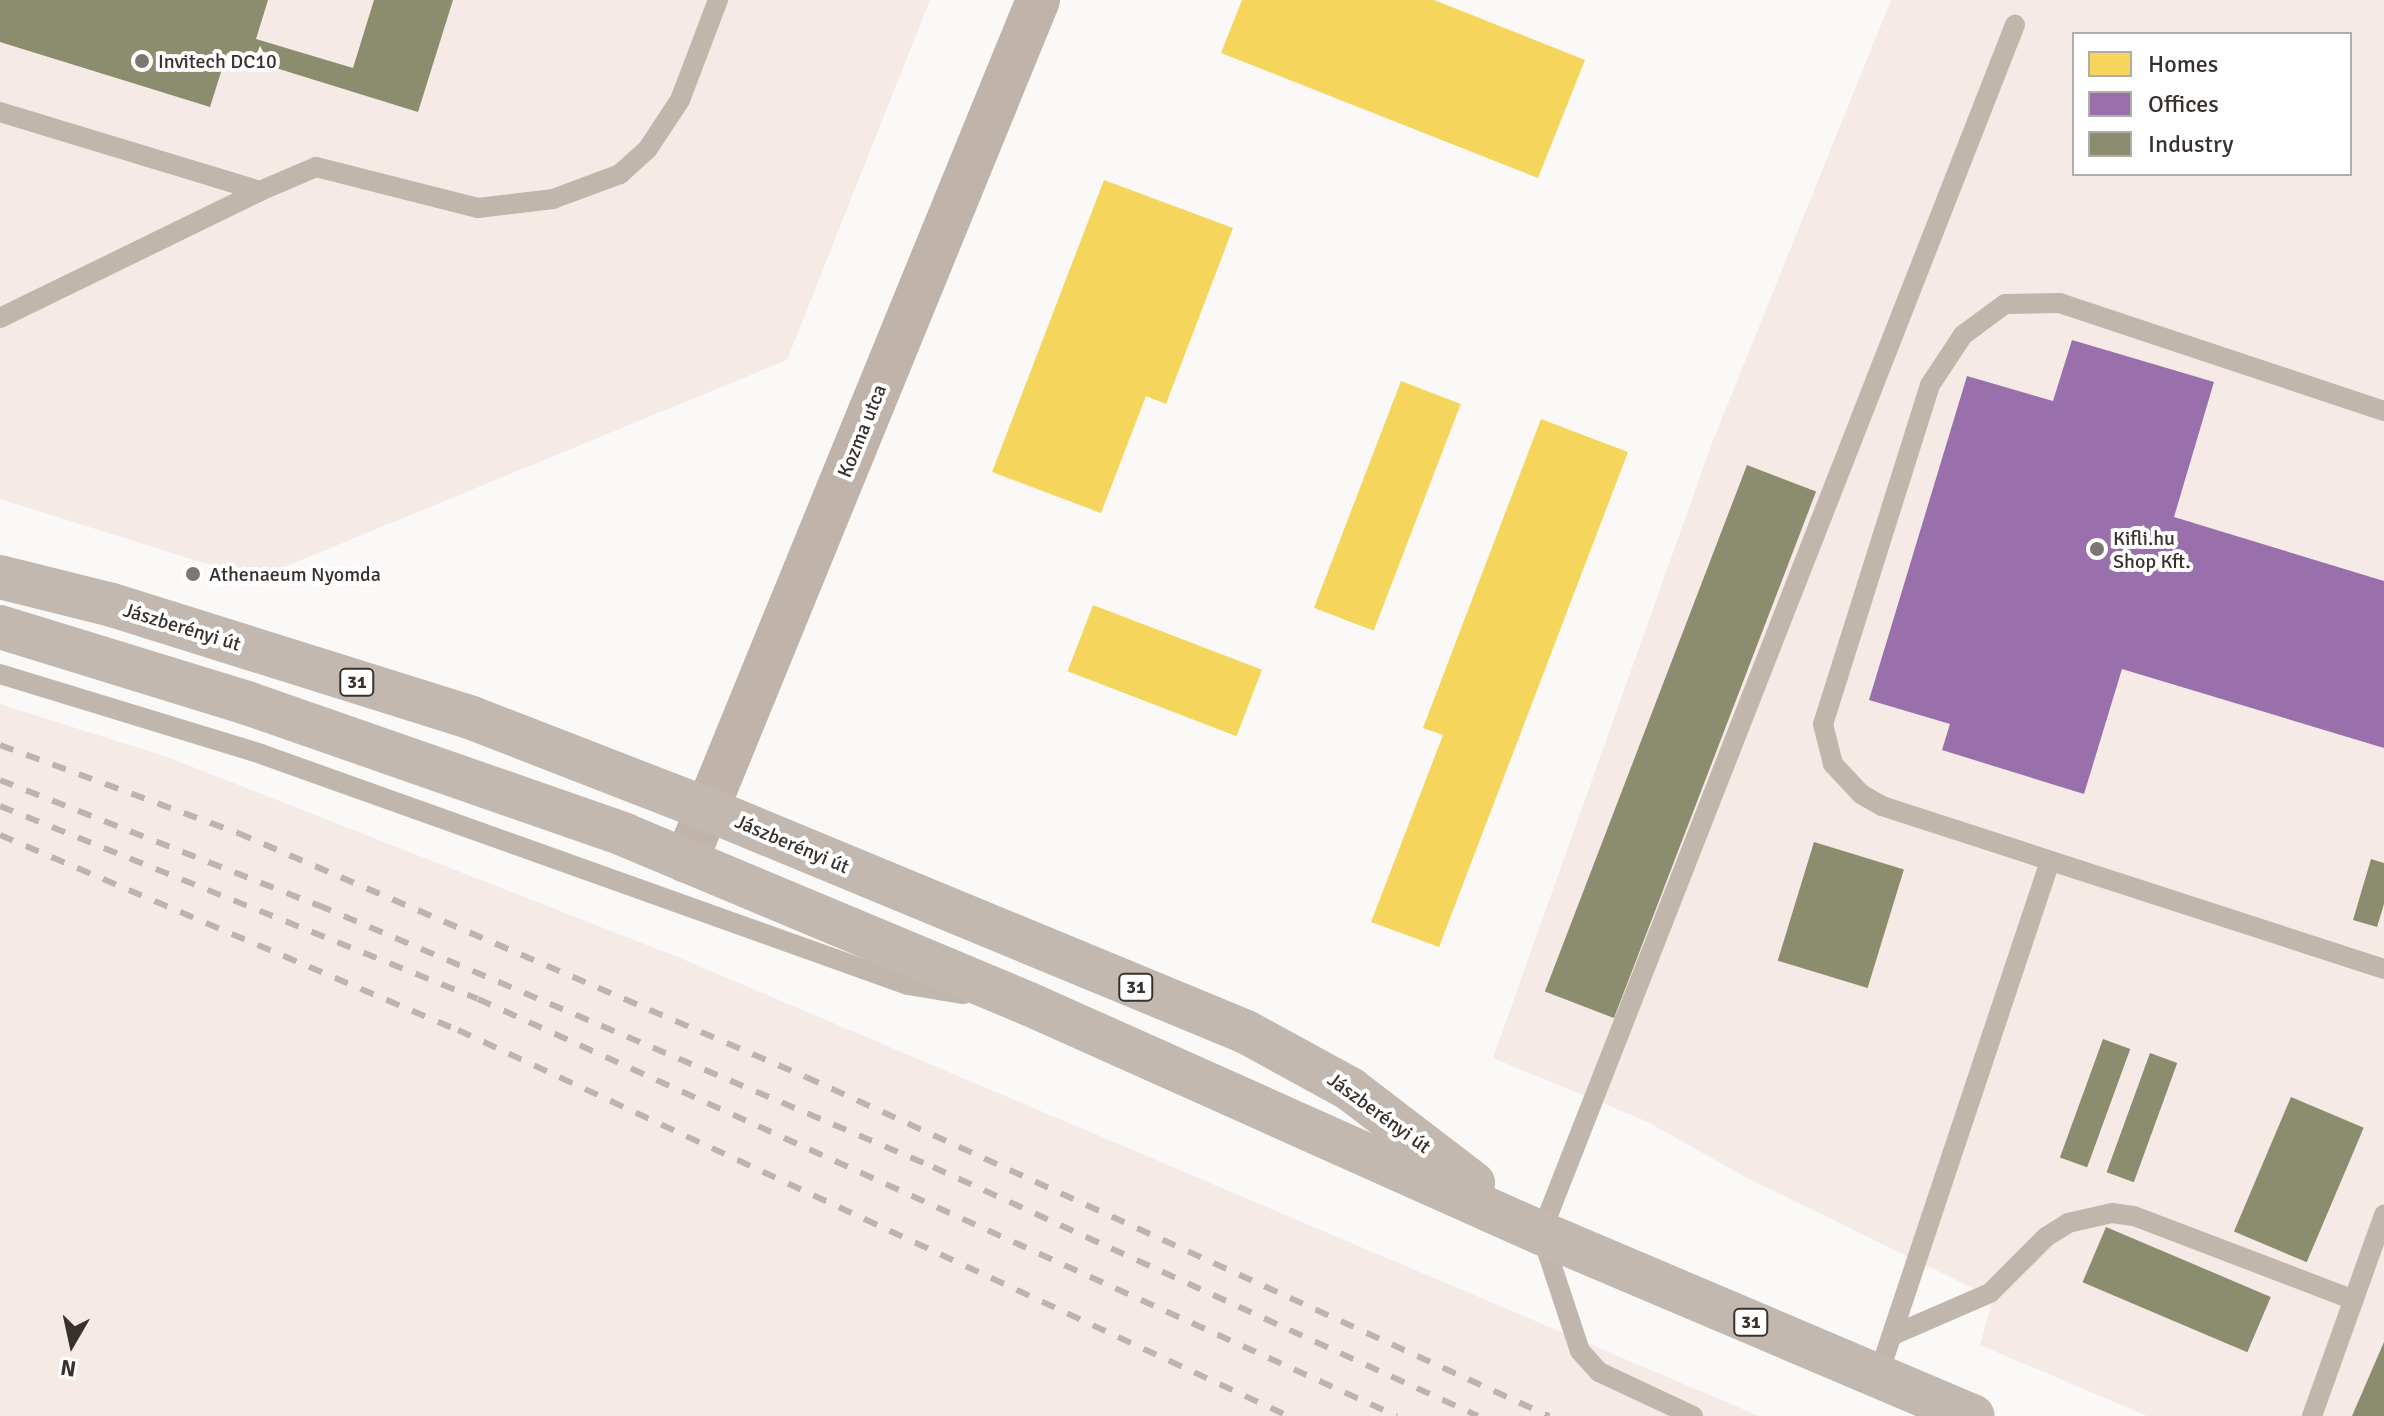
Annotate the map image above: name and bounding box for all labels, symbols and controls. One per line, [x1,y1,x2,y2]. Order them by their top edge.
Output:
legend [2072,32,2352,176]
place label: Invitech DC10 [158,49,277,73]
text: Homes [2148,49,2218,79]
marker: Invitech DC10 [133,52,151,70]
text: Offices [2148,89,2219,119]
text: Industry [2148,129,2234,159]
street label: Kozma utca [832,381,892,481]
place label: Kifli.hu Shop Kft. [2113,526,2190,573]
marker: Kifli.hu Shop Kft. [2088,540,2106,558]
place label: Athenaeum Nyomda [209,562,381,586]
marker: Athenaeum Nyomda [184,565,202,583]
street label: Jászberényi út [120,598,244,656]
road number: 31 [339,668,375,696]
street label: Jászberényi út [731,809,853,879]
road number: 31 [1118,973,1154,1001]
street label: Jászberényi út [1323,1068,1435,1158]
north arrow [32,1304,112,1384]
road number: 31 [1733,1308,1769,1336]
text: N [58,1354,78,1383]

